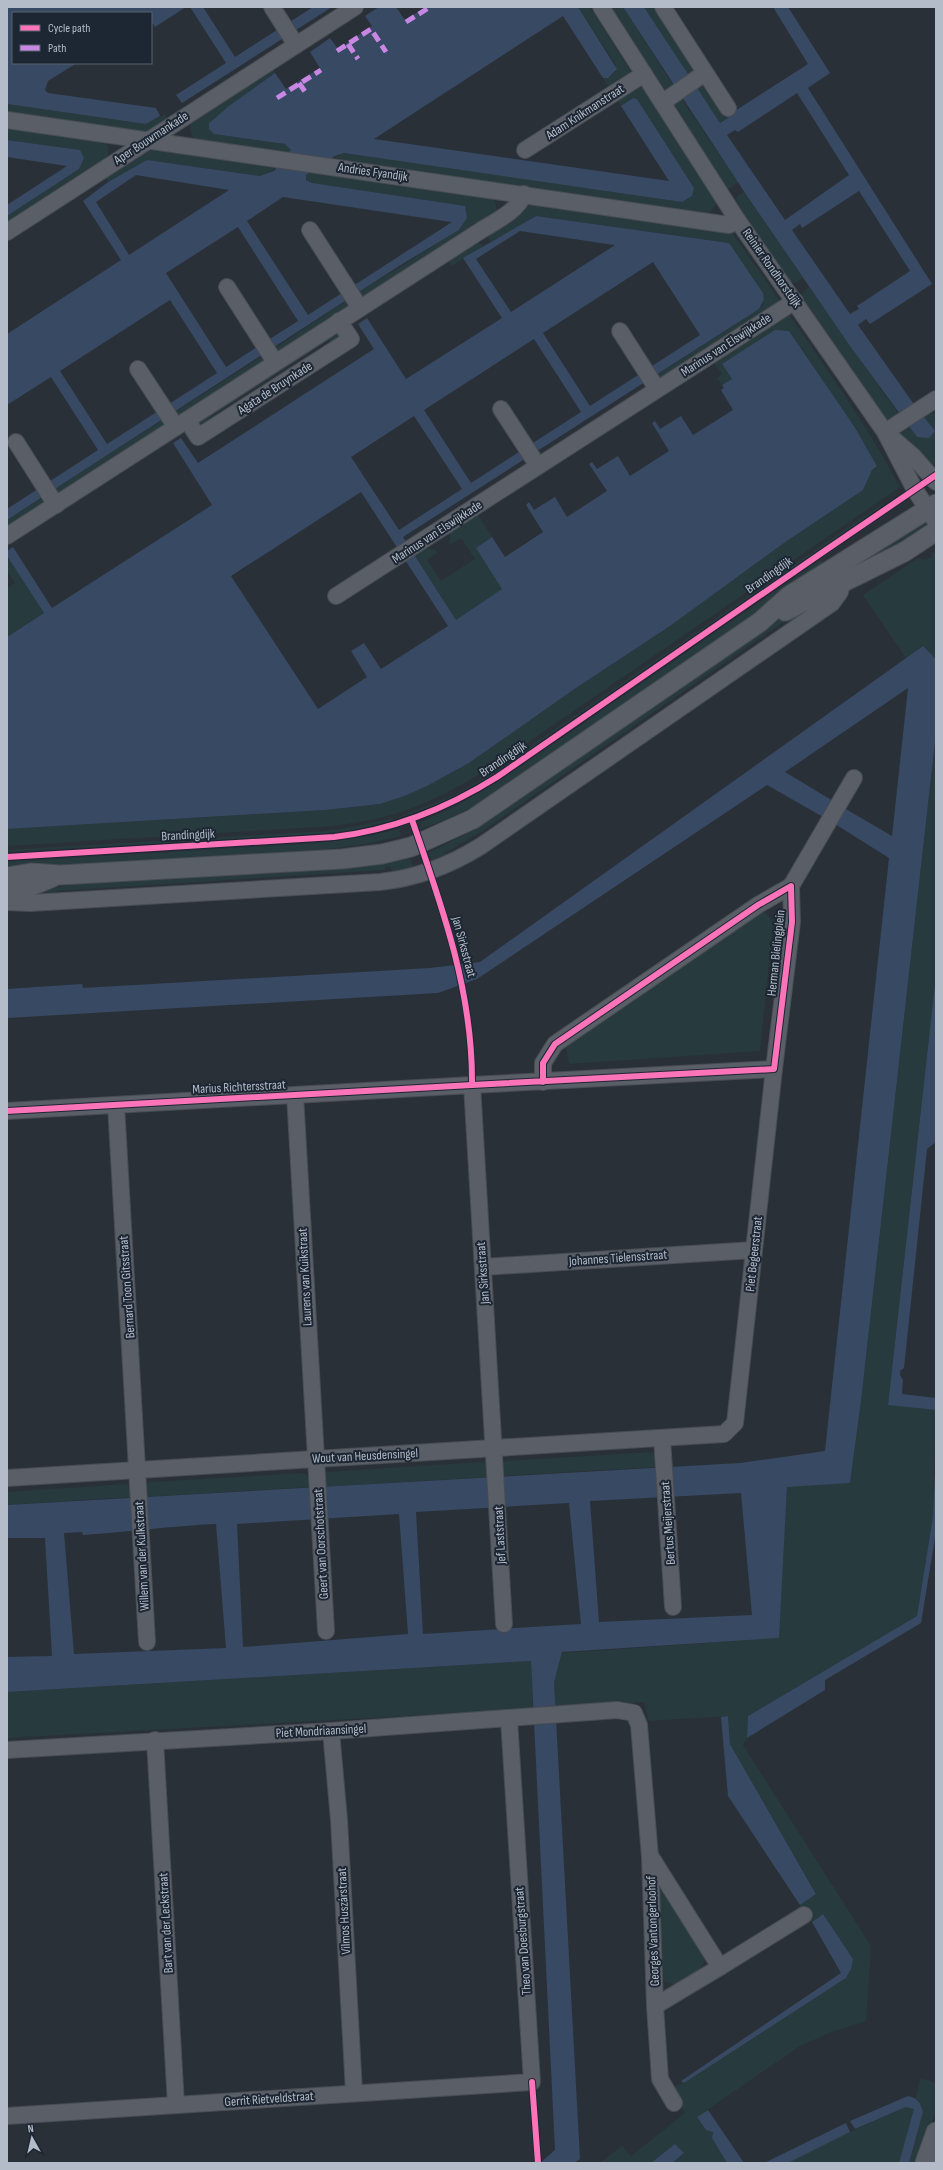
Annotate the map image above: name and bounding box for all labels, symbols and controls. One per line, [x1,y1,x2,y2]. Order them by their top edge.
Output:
legend [12,12,152,64]
text: Cycle path [48,21,90,36]
text: Path [48,41,66,56]
street label: Adam Knikmanstraat [542,81,627,144]
street label: Aper Bouwmankade [110,108,191,169]
street label: Andries Fyandijk [336,159,409,185]
street label: Reinier Rondhorstdijk [739,225,805,311]
street label: Marinus van Elswijkkade [678,310,774,380]
street label: Agata de Bruynkade [234,358,315,419]
street label: Marinus van Elswijkkade [389,497,485,567]
street label: Brandingdijk [742,553,796,597]
street label: Brandingdijk [476,737,530,781]
street label: Brandingdijk [161,826,215,844]
street label: Herman Bielingplein [764,909,788,997]
street label: Jan Sirksstraat [448,914,480,979]
street label: Marius Richtersstraat [192,1077,286,1097]
street label: Piet Begeerstraat [742,1216,766,1292]
street label: Laurens van Kuikstraat [294,1227,316,1326]
street label: Bernard Toon Gitsstraat [115,1235,139,1339]
street label: Jan Sirksstraat [473,1241,493,1306]
street label: Johannes Tielensstraat [567,1247,668,1269]
street label: Wout van Heusdensingel [312,1445,418,1467]
street label: Bertus Meijerstraat [657,1481,679,1565]
street label: Geert van Oorschotstraat [310,1488,332,1600]
street label: Willem van der Kulkstraat [131,1501,153,1611]
street label: Jef Laststraat [490,1505,510,1565]
street label: Piet Mondriaansingel [275,1721,367,1741]
street label: Vilmos Huszárstraat [334,1867,354,1955]
street label: Bart van der Leckstraat [155,1872,177,1974]
street label: Georges Vantongerloohof [643,1875,663,1987]
street label: Theo van Doesburgstraat [511,1886,535,1995]
street label: Gerrit Rietveldstraat [224,2088,314,2110]
north arrow [12,2118,52,2158]
text: N [27,2122,35,2135]

